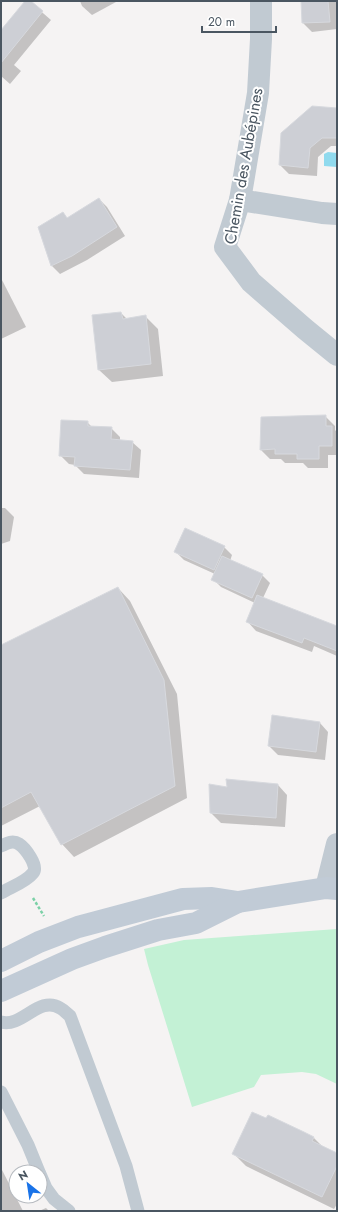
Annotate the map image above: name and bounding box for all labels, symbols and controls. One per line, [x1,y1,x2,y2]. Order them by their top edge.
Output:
scale bar [202,8,276,34]
text: 20 m [208,13,235,31]
street label: Chemin des Aubépines [218,86,269,246]
north arrow [8,1164,48,1204]
text: N [15,1166,31,1184]

